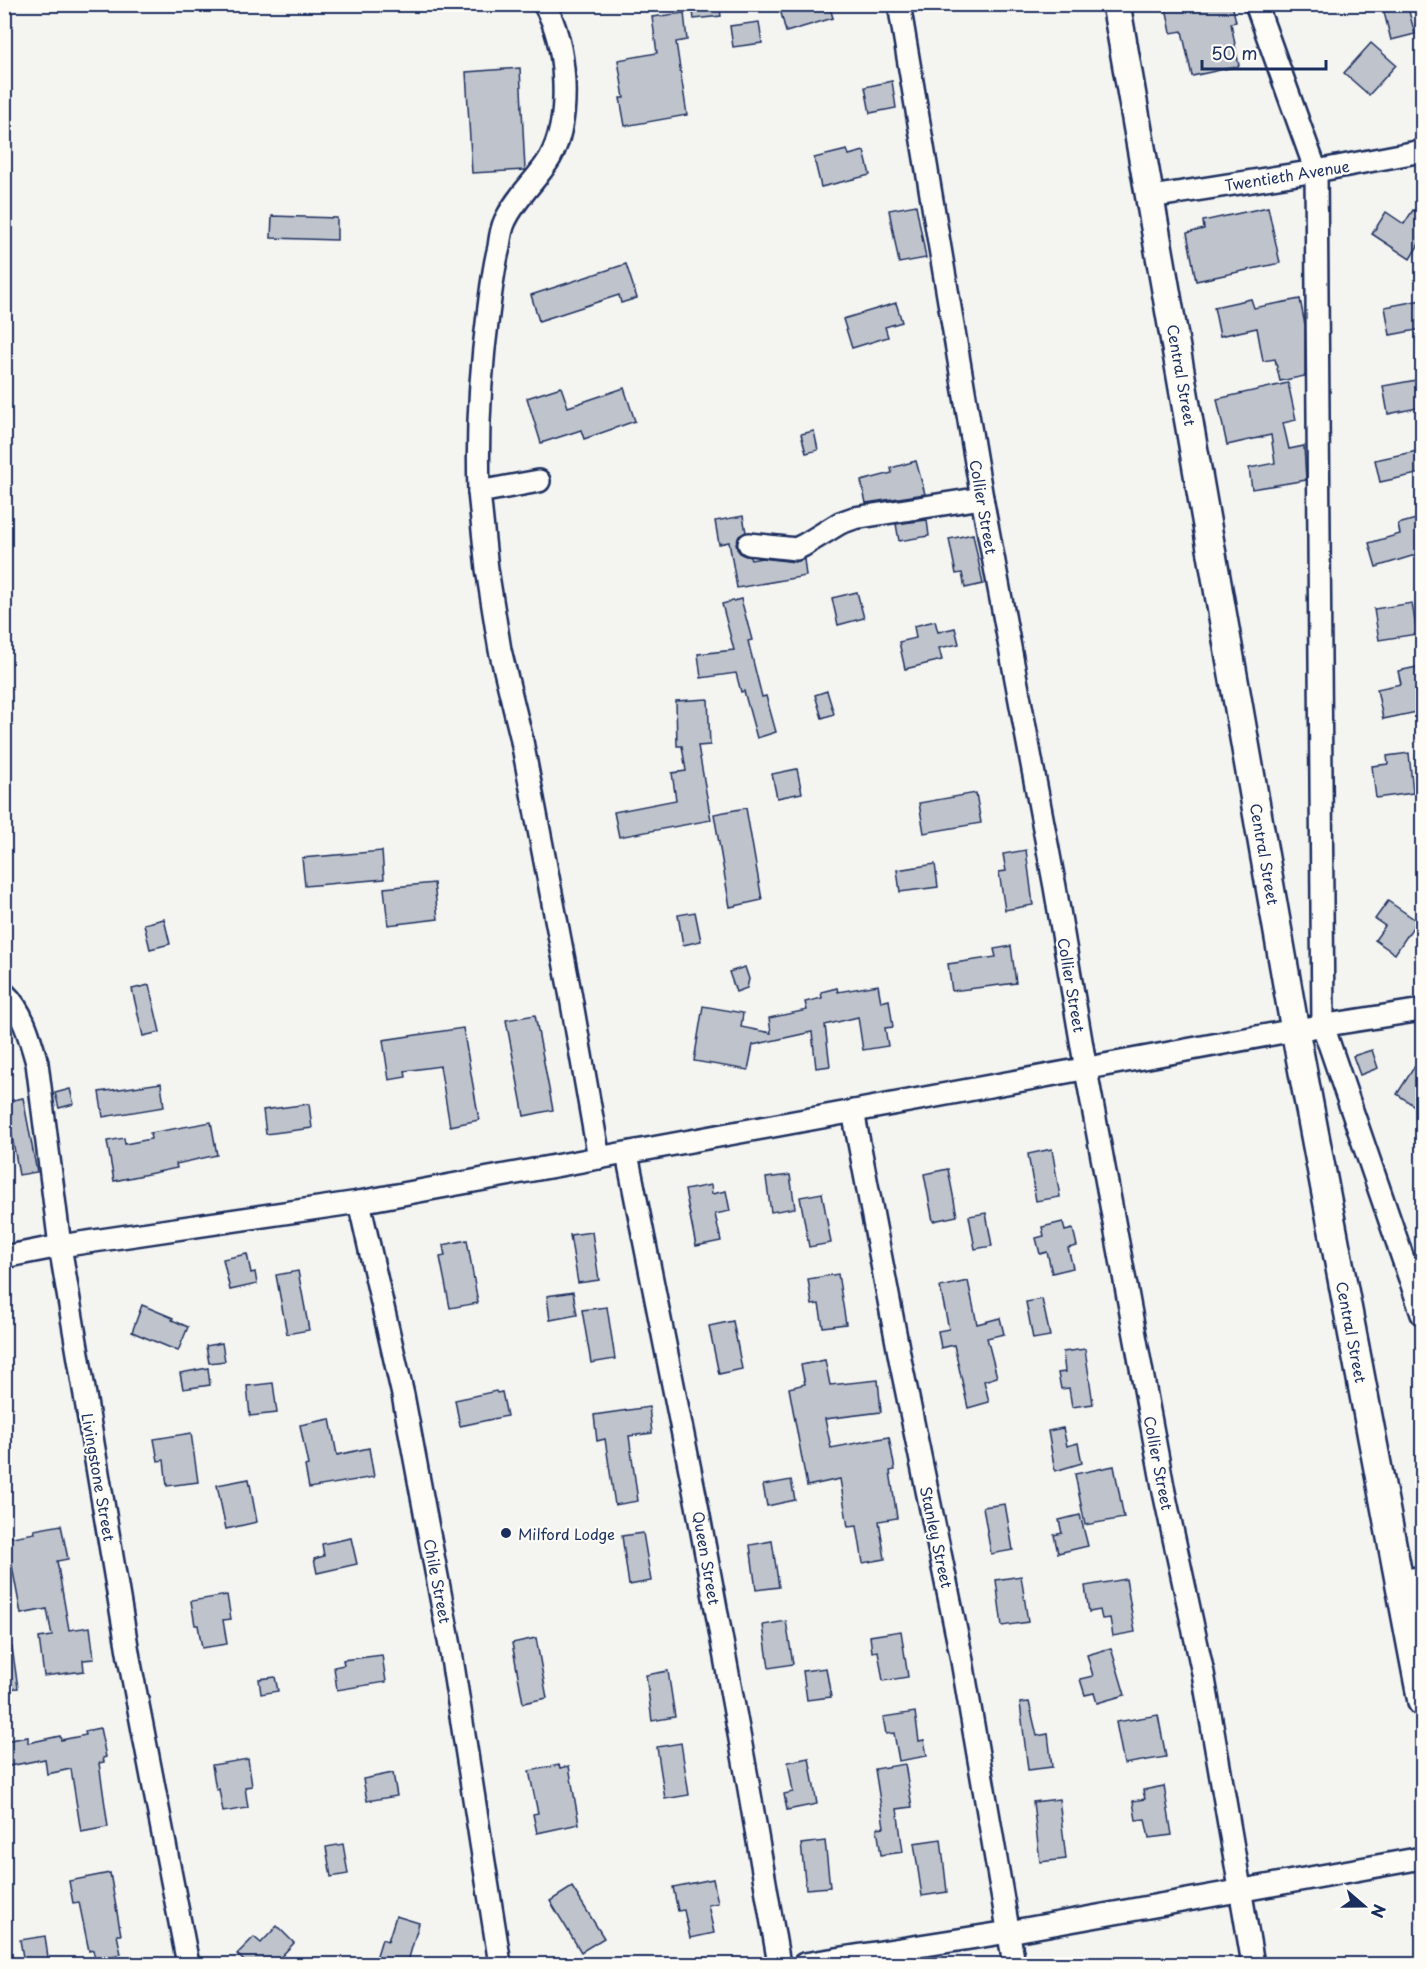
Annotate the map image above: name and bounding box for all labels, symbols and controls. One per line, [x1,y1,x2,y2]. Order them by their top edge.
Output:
scale bar [1202,33,1326,71]
text: 50 m [1211,39,1258,66]
street label: Twentieth Avenue [1223,154,1351,196]
street label: Central Street [1162,322,1202,428]
street label: Collier Street [964,458,1004,556]
street label: Central Street [1245,801,1285,907]
street label: Collier Street [1052,936,1092,1034]
street label: Central Street [1331,1279,1373,1385]
street label: Livingstone Street [76,1411,122,1543]
street label: Collier Street [1139,1414,1179,1512]
street label: Stanley Street [915,1484,959,1590]
street label: Queen Street [687,1509,727,1607]
place label: Milford Lodge [518,1522,615,1545]
marker: Milford Lodge [499,1526,513,1540]
street label: Chile Street [419,1537,457,1625]
north arrow [1334,1876,1394,1936]
text: N [1366,1901,1392,1922]

